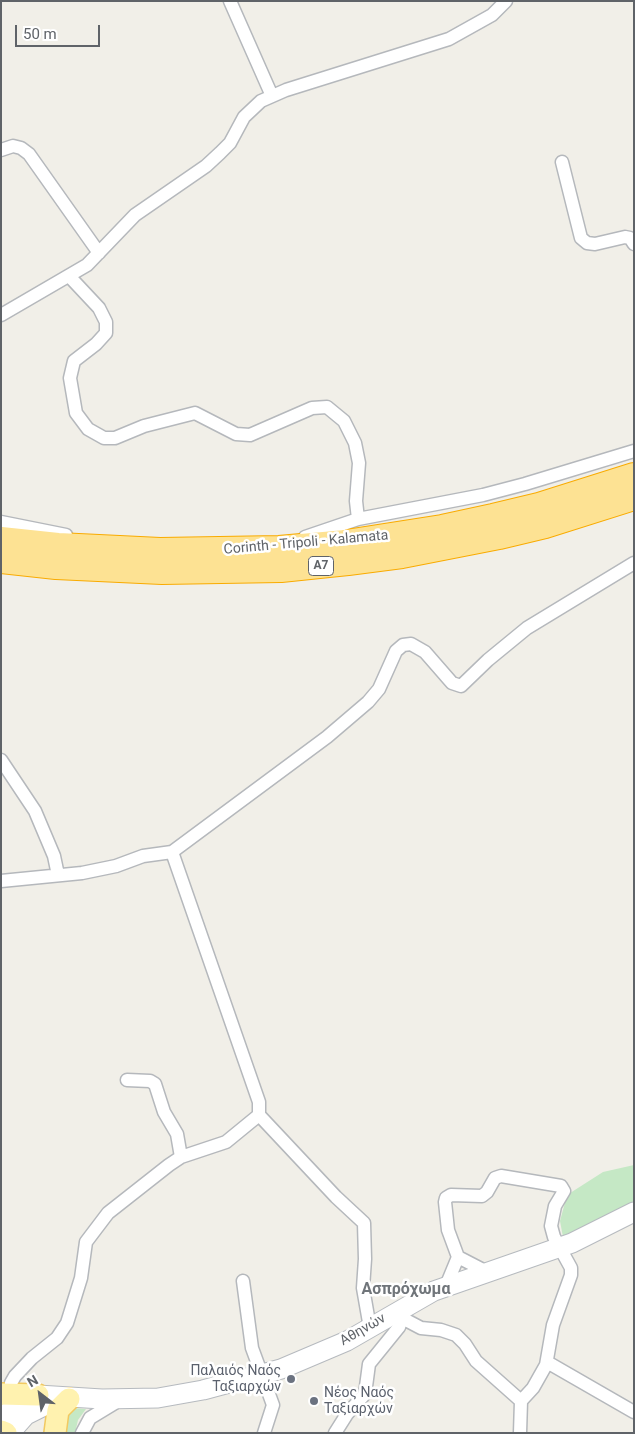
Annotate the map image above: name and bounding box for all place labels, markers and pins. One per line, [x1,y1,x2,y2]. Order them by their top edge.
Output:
place label: Παλαιός Ναός Ταξιαρχών [190,1363,281,1395]
marker: Παλαιός Ναός Ταξιαρχών [285,1373,297,1385]
place label: Νέος Ναός Ταξιαρχών [324,1385,394,1418]
marker: Νέος Ναός Ταξιαρχών [308,1395,320,1407]

